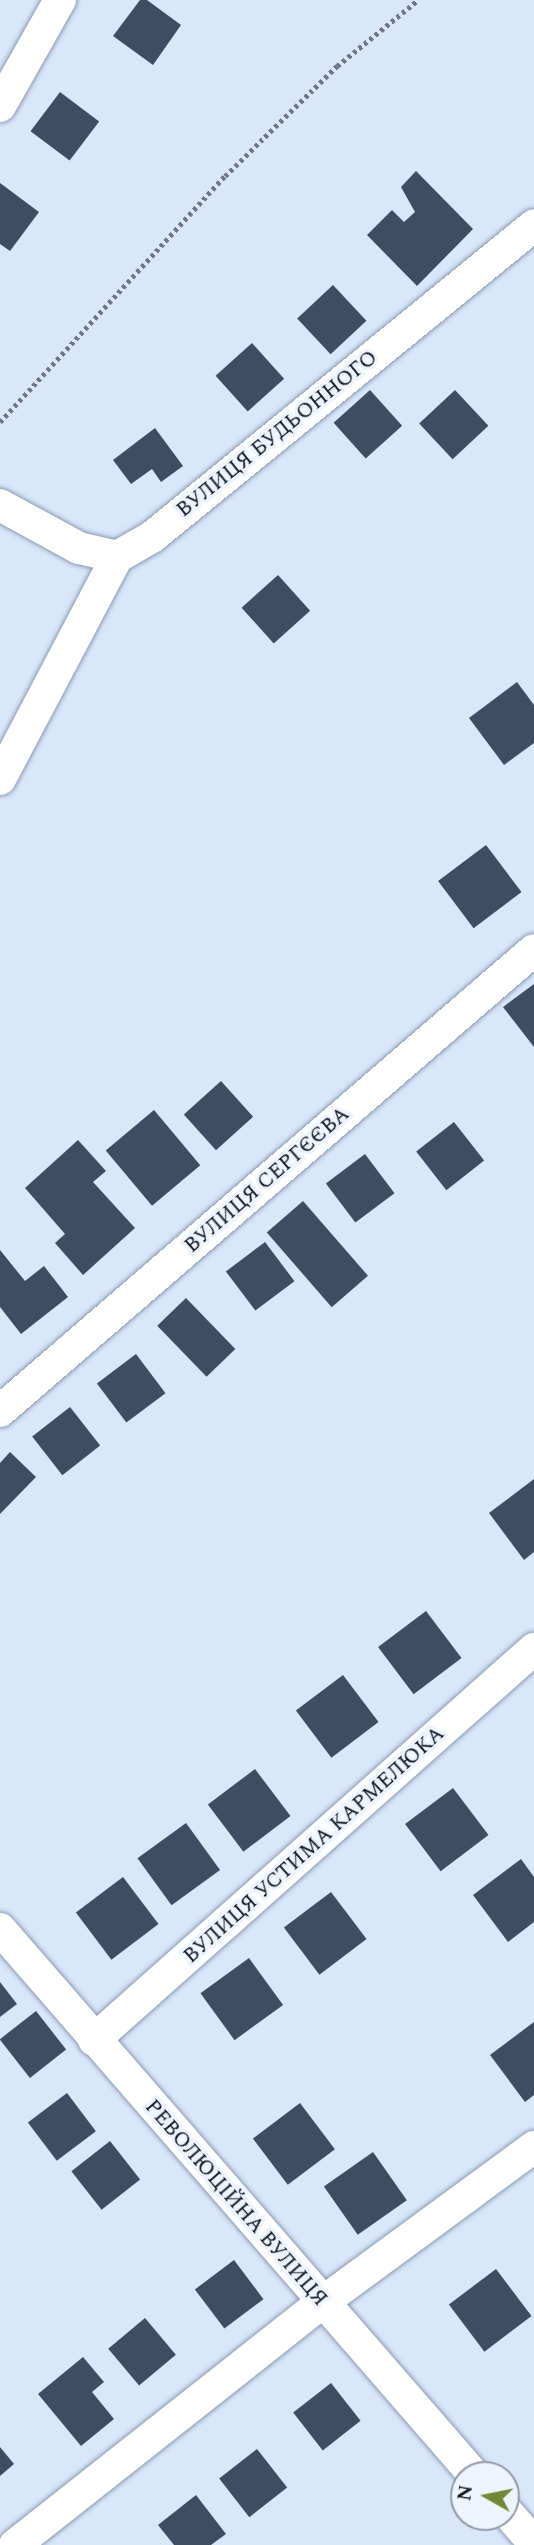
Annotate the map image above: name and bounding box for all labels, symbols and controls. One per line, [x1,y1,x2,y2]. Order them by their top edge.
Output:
street label: ВУЛИЦЯ БУДЬОННОГО [171,345,383,523]
street label: ВУЛИЦЯ СЕРГЄЄВА [179,1102,355,1258]
street label: ВУЛИЦЯ УСТИМА КАРМЕЛЮКА [178,1721,450,1969]
street label: РЕВОЛЮЦІЙНА ВУЛИЦЯ [139,2094,333,2312]
north arrow [450,2461,520,2531]
text: N [450,2483,481,2503]

